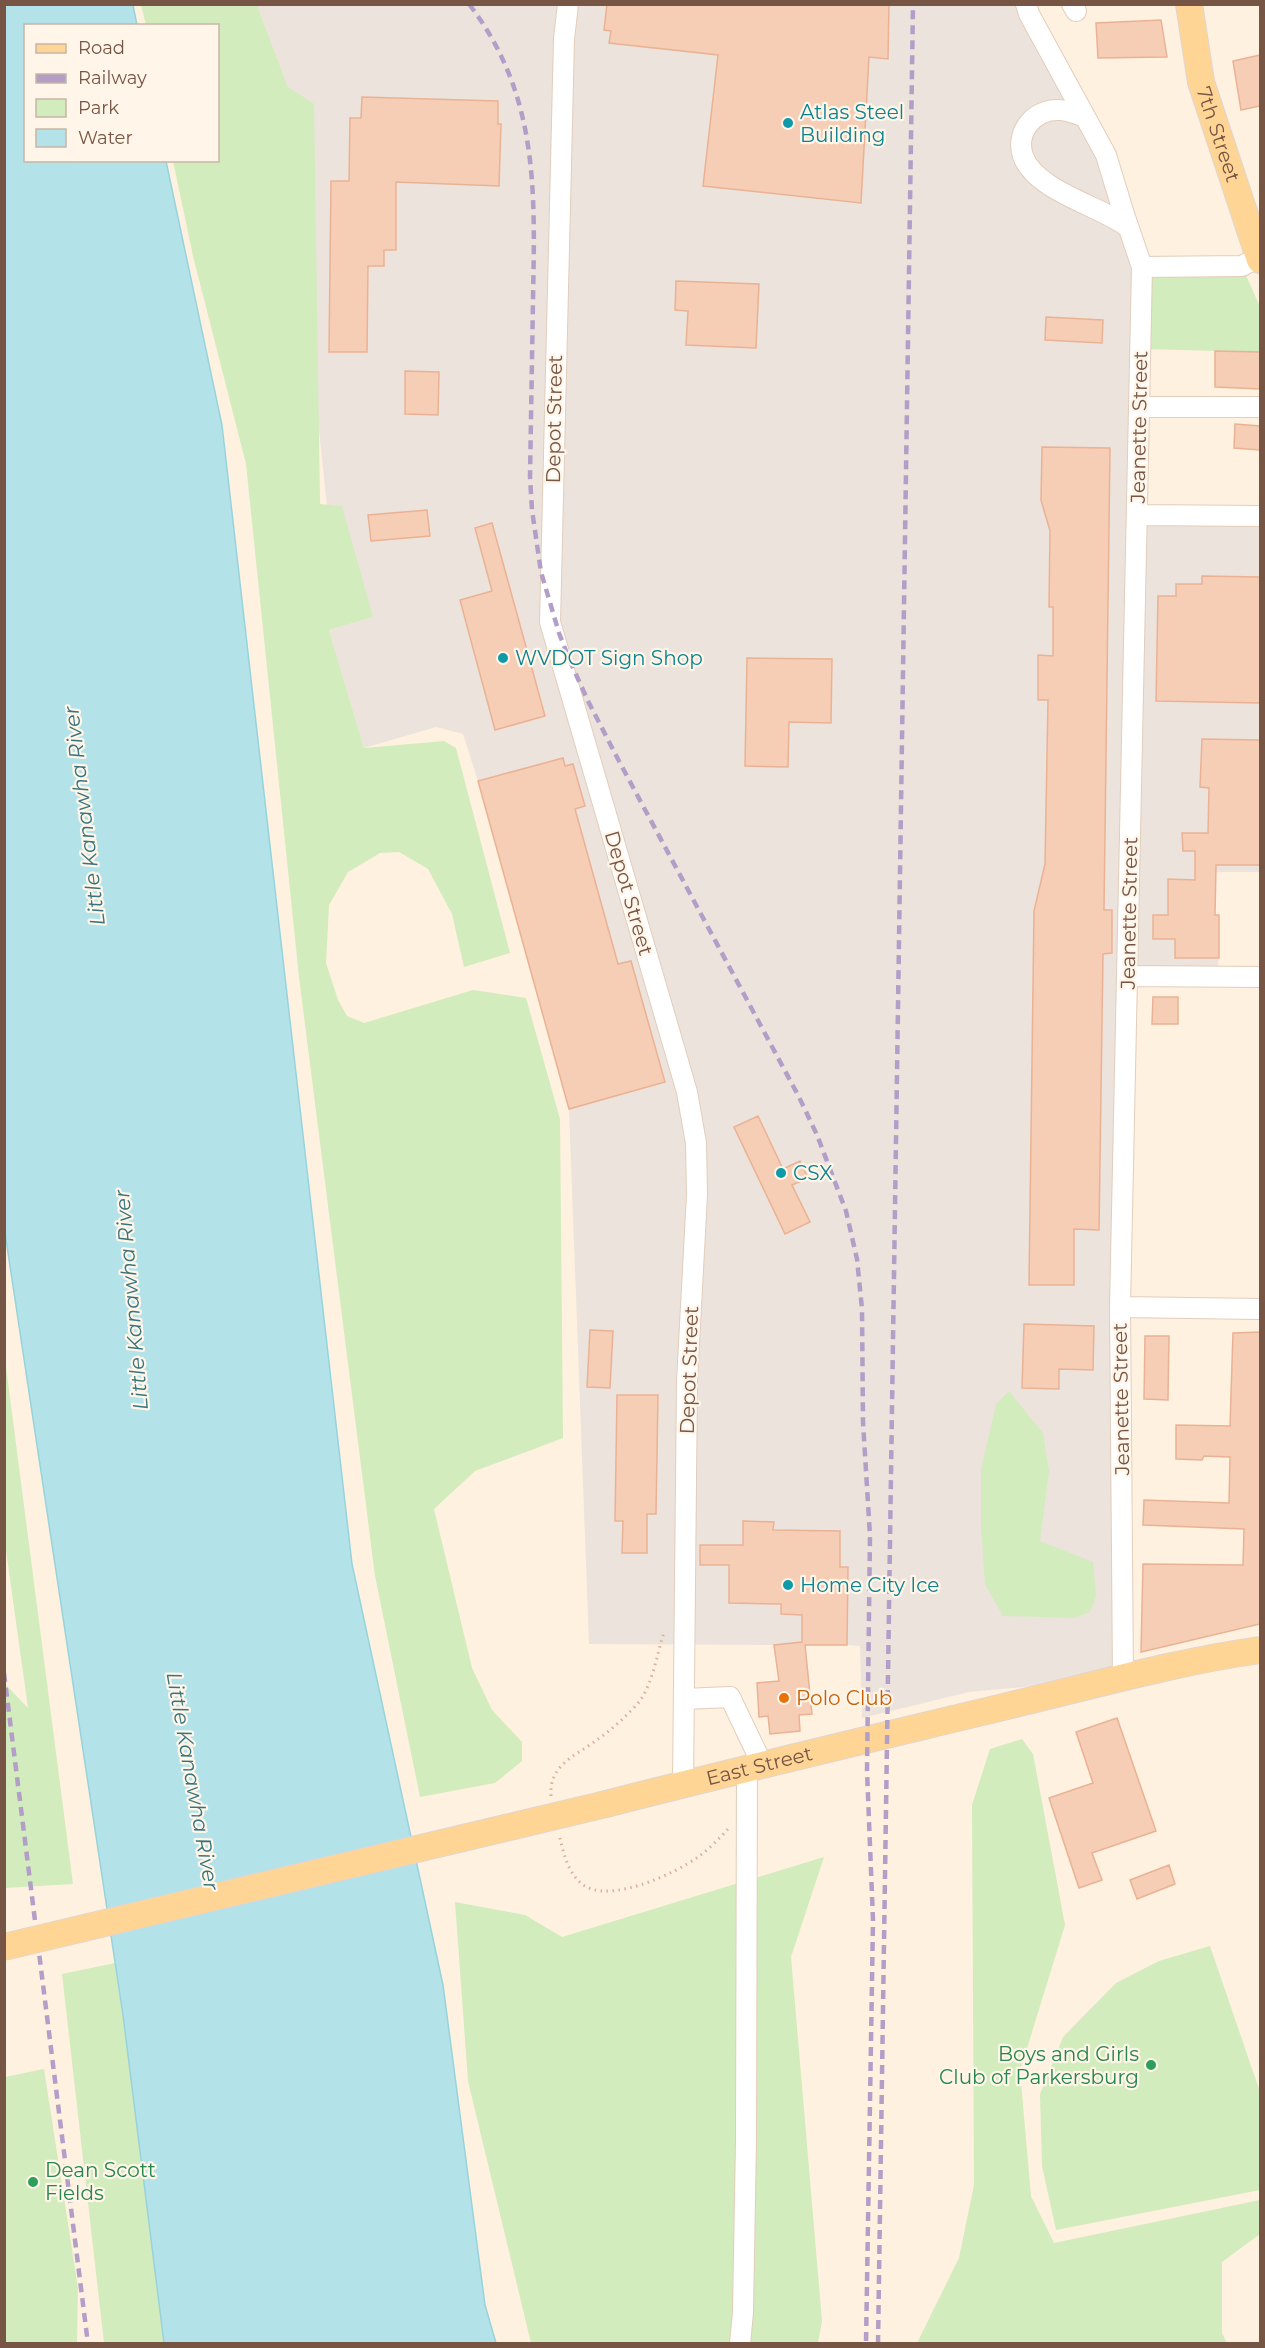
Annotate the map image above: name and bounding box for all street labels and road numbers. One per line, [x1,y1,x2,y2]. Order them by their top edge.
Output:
street label: 7th Street [1191,84,1245,185]
street label: Jeanette Street [1126,351,1152,504]
street label: Depot Street [541,355,567,483]
street label: Depot Street [600,828,658,958]
street label: Jeanette Street [1116,837,1142,990]
street label: Depot Street [675,1305,703,1435]
street label: Jeanette Street [1108,1323,1134,1476]
street label: East Street [704,1741,815,1790]

